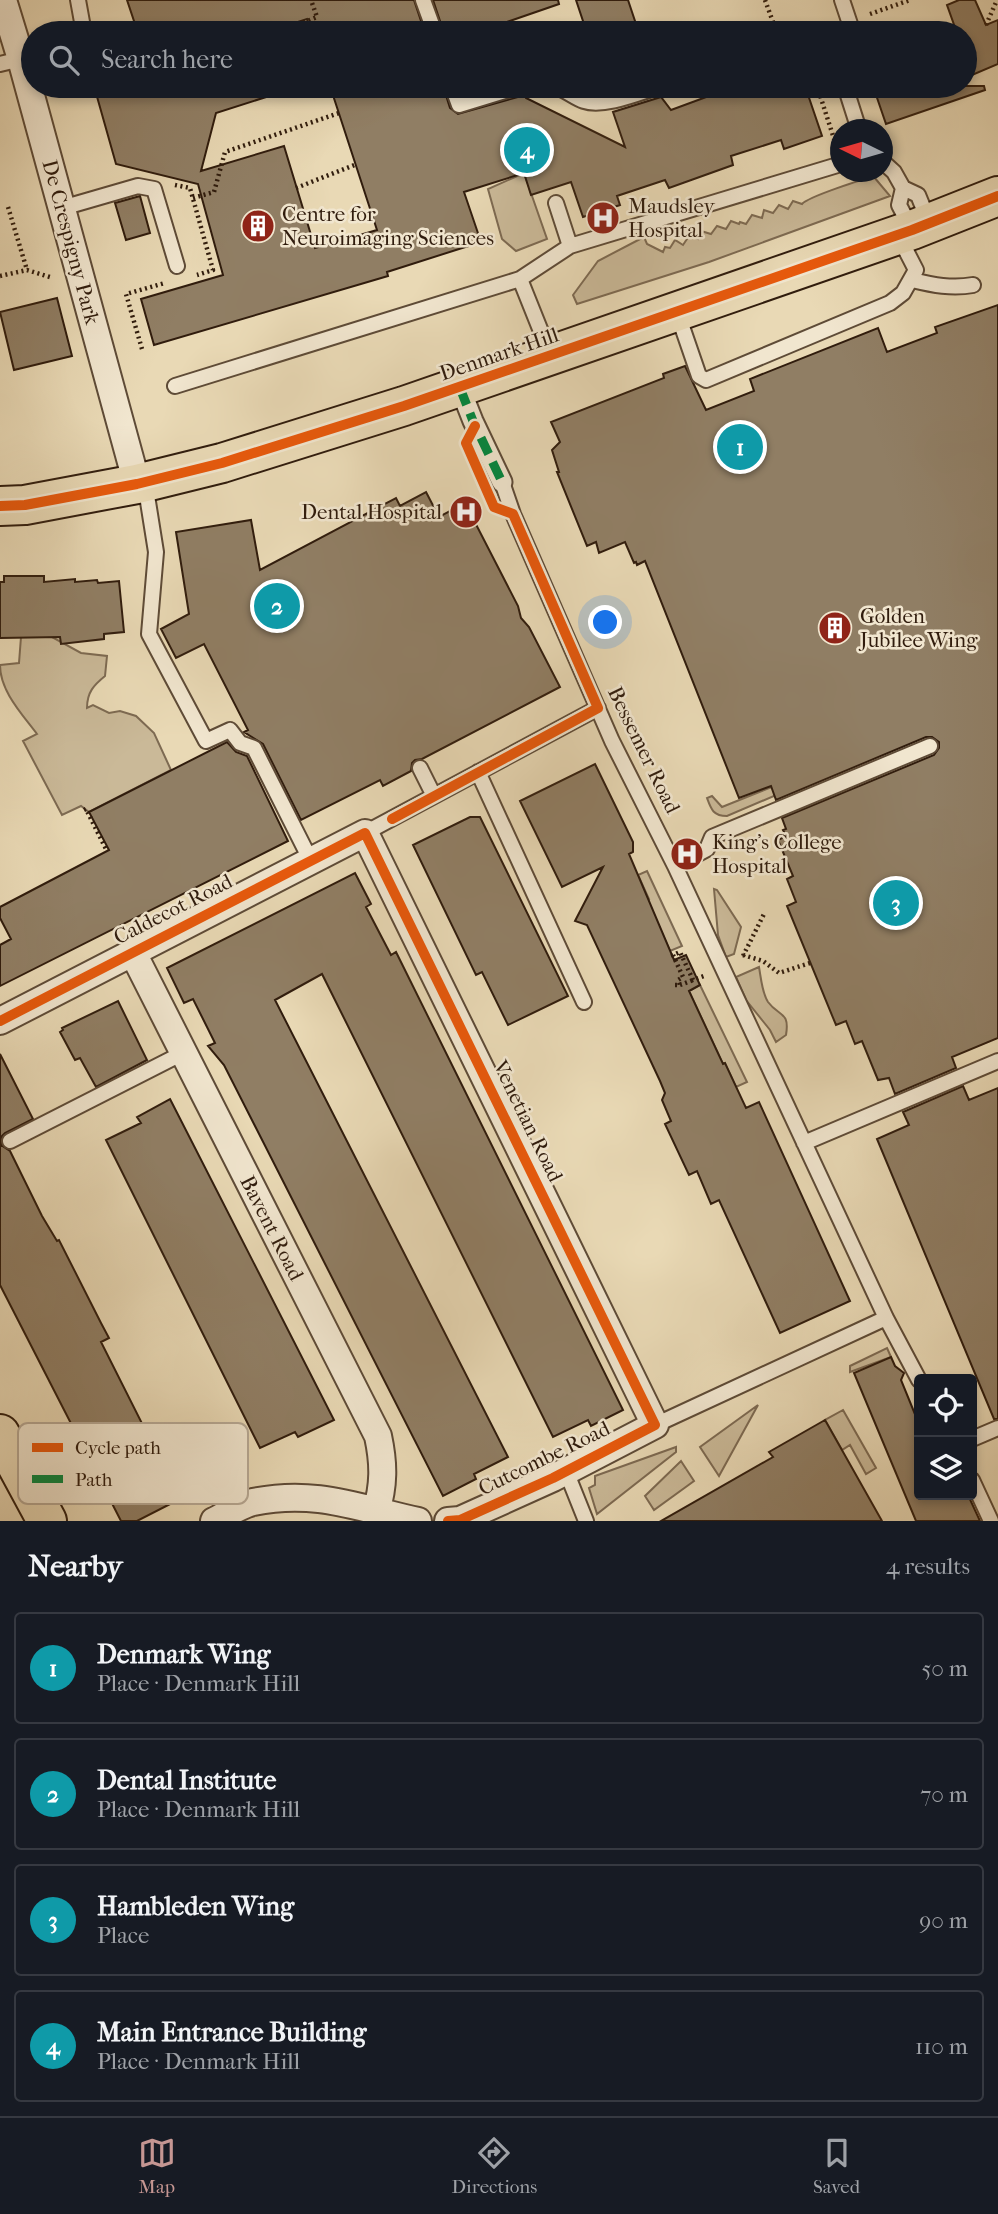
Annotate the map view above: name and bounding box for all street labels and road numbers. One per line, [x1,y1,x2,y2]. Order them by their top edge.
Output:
street label: De Crespigny Park [37,157,105,327]
street label: Denmark Hill [436,322,562,386]
street label: Bessemer Road [603,683,685,818]
street label: Caldecot Road [110,869,237,949]
street label: Venetian Road [488,1055,568,1186]
street label: Bavent Road [235,1172,309,1285]
street label: Cutcombe Road [474,1416,614,1500]

